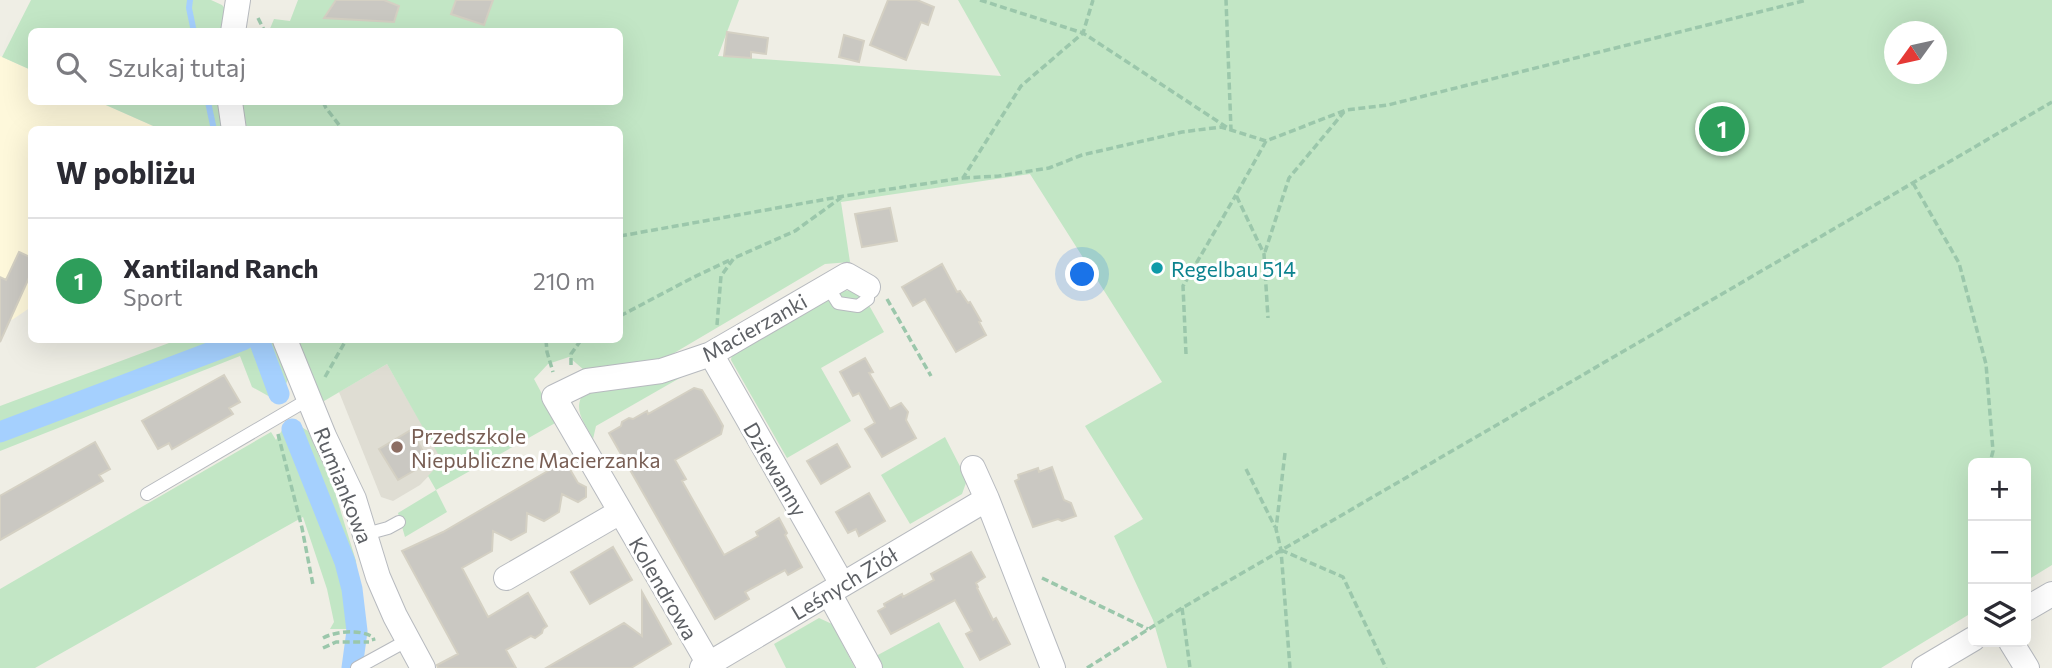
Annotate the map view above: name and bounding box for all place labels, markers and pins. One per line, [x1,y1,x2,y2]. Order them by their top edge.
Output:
pin: 1 [1699,103,1745,155]
place label: Regelbau 514 [1171,256,1296,281]
marker: Regelbau 514 [1149,260,1165,276]
place label: Przedszkole Niepubliczne Macierzanka [411,423,661,472]
marker: Przedszkole Niepubliczne Macierzanka [389,439,405,455]

